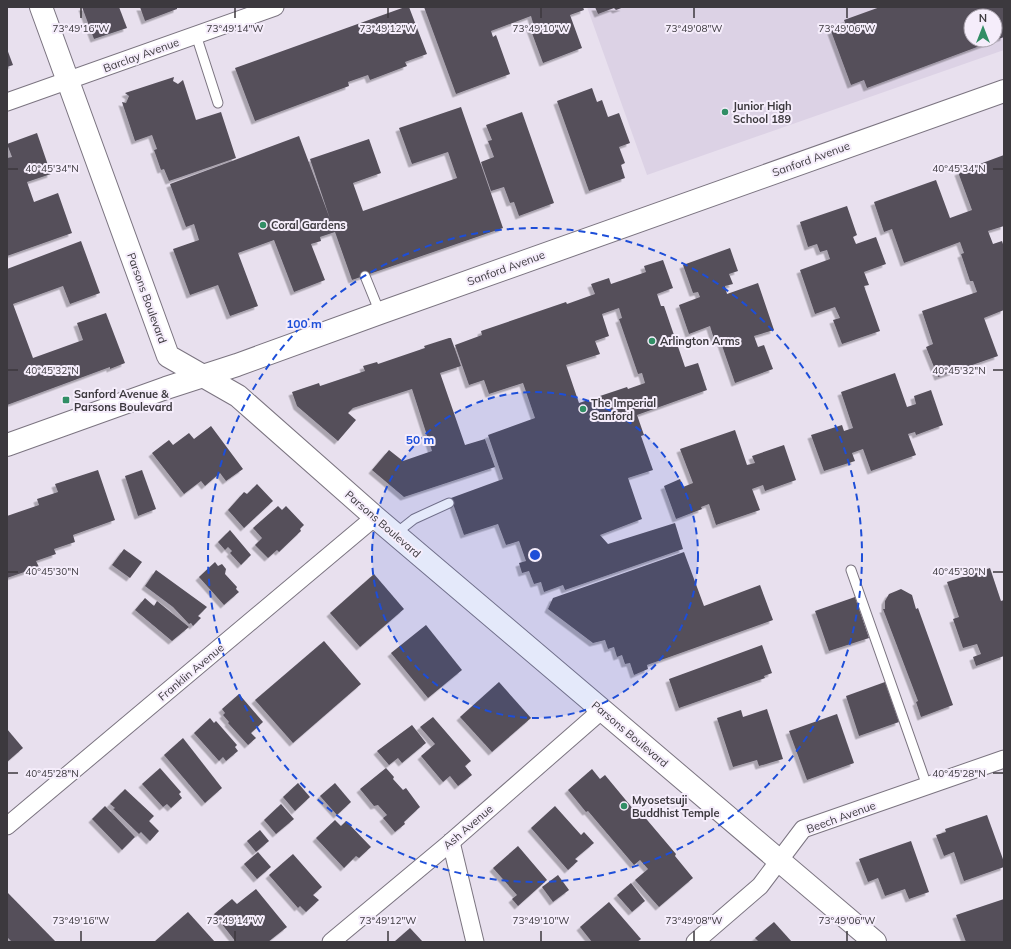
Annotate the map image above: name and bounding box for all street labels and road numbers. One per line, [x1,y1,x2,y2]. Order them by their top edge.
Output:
street label: Barclay Avenue [101,35,181,75]
street label: Sanford Avenue [770,138,852,180]
street label: Sanford Avenue [465,247,547,289]
street label: Parsons Boulevard [124,251,170,345]
street label: Parsons Boulevard [342,487,424,561]
street label: Franklin Avenue [155,640,227,704]
street label: Parsons Boulevard [589,698,671,770]
street label: Beech Avenue [805,798,877,836]
street label: Ash Avenue [440,802,496,852]

